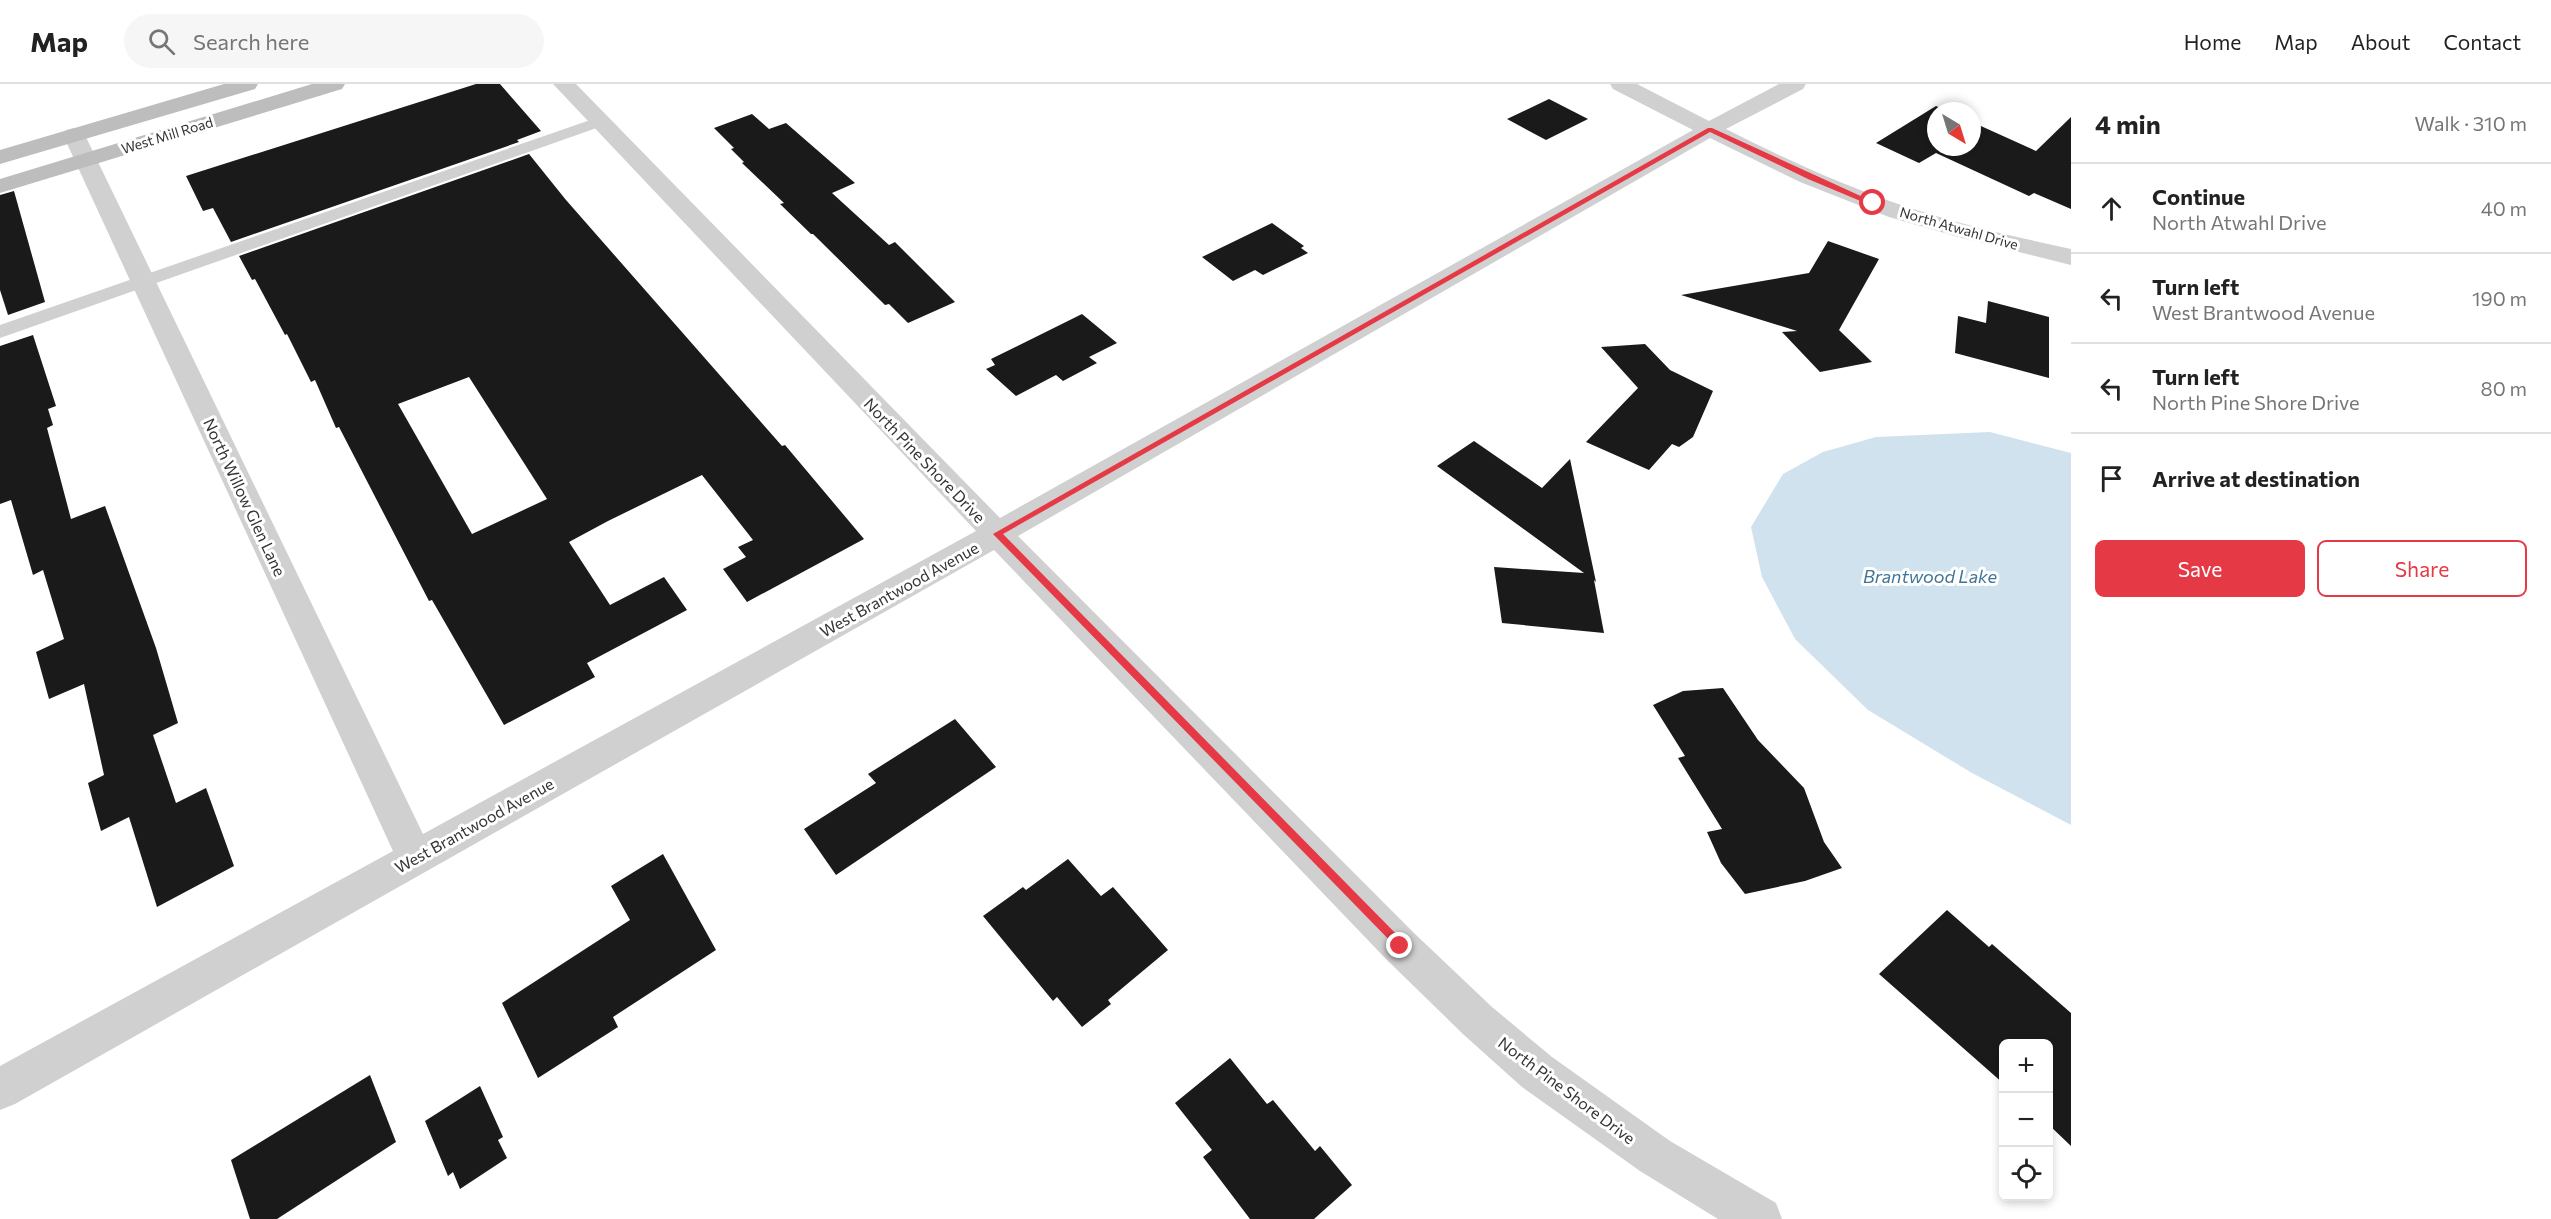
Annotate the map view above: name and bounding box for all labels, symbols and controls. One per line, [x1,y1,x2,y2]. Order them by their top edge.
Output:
search box [124,14,544,68]
text: Map [30,24,88,58]
icon: search [145,25,178,58]
text: Search here [193,28,309,55]
text: Home [2184,29,2241,54]
text: Map [2274,29,2318,54]
text: About [2351,29,2410,54]
text: Contact [2443,29,2521,54]
north arrow [1927,102,1981,156]
text: 4 min [2095,108,2161,139]
text: Walk · 310 m [2415,111,2527,135]
street label: West Mill Road [119,113,215,157]
text: Continue [2152,183,2245,210]
route start [1859,189,1885,215]
icon: ahead [2095,192,2128,225]
text: 40 m [2481,196,2527,220]
street label: North Atwahl Drive [1898,203,2020,253]
text: North Atwahl Drive [2152,210,2327,234]
text: Turn left [2152,273,2239,300]
icon: left [2095,282,2128,315]
text: 190 m [2472,286,2527,310]
text: West Brantwood Avenue [2152,300,2375,324]
text: Turn left [2152,363,2239,390]
icon: left [2095,372,2128,405]
text: 80 m [2481,376,2527,400]
text: North Pine Shore Drive [2152,390,2360,414]
street label: North Pine Shore Drive [861,394,989,526]
street label: North Willow Glen Lane [200,415,290,579]
icon: arrive [2095,462,2128,495]
text: Arrive at destination [2152,465,2360,492]
street label: West Brantwood Avenue [816,537,982,641]
button: Save [2095,540,2305,597]
button: Share [2317,540,2527,597]
water label: Brantwood Lake [1863,565,1997,587]
street label: West Brantwood Avenue [391,773,557,877]
route end [1386,932,1412,958]
street label: North Pine Shore Drive [1495,1032,1639,1148]
map controls [1999,1039,2053,1201]
button: + [1999,1039,2053,1093]
button: − [1999,1093,2053,1147]
button: locate [1999,1147,2053,1201]

